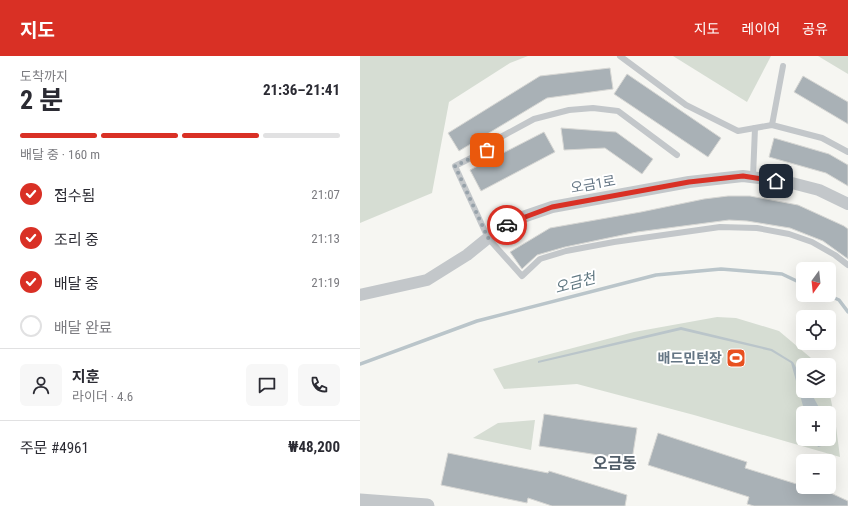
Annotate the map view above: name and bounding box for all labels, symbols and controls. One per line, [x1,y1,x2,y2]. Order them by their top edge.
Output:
text: 지도 [20,19,55,42]
text: 지도 [694,21,720,37]
text: 레이어 [742,21,780,37]
text: 공유 [802,21,828,37]
text: 도착까지 [20,69,68,84]
text: 21:36–21:41 [263,81,340,99]
text: 2 분 [20,85,63,115]
pin [470,133,504,167]
icon: bag [476,139,498,161]
text: 배달 중 · 160 m [20,147,100,162]
pin [759,164,793,198]
icon: home [765,170,787,192]
street label: 오금1로 [569,172,617,196]
icon: check [20,183,42,205]
text: 접수됨 [54,187,95,205]
text: 21:07 [311,187,340,202]
courier [487,205,527,245]
icon: car [496,214,518,236]
icon: check [20,227,42,249]
text: 조리 중 [54,231,99,249]
text: 21:13 [311,231,340,246]
north arrow [796,262,836,302]
map controls [796,262,836,494]
water label: 오금천 [553,268,599,297]
icon: check [20,271,42,293]
text: 배달 중 [54,275,99,293]
text: 21:19 [311,275,340,290]
button: locate [796,310,836,350]
text: 배달 완료 [54,319,113,337]
sports icon: 배드민턴장 [725,347,747,369]
place label: 배드민턴장 [658,350,722,366]
button: layers [796,358,836,398]
button: person [20,364,62,406]
button: chat [246,364,288,406]
button: phone [298,364,340,406]
text: 지훈 [72,368,100,386]
text: 라이더 · 4.6 [72,389,133,404]
button: + [796,406,836,446]
text: ₩48,200 [288,438,340,456]
text: 주문 #4961 [20,439,89,457]
district label: 오금동 [593,454,637,473]
button: − [796,454,836,494]

